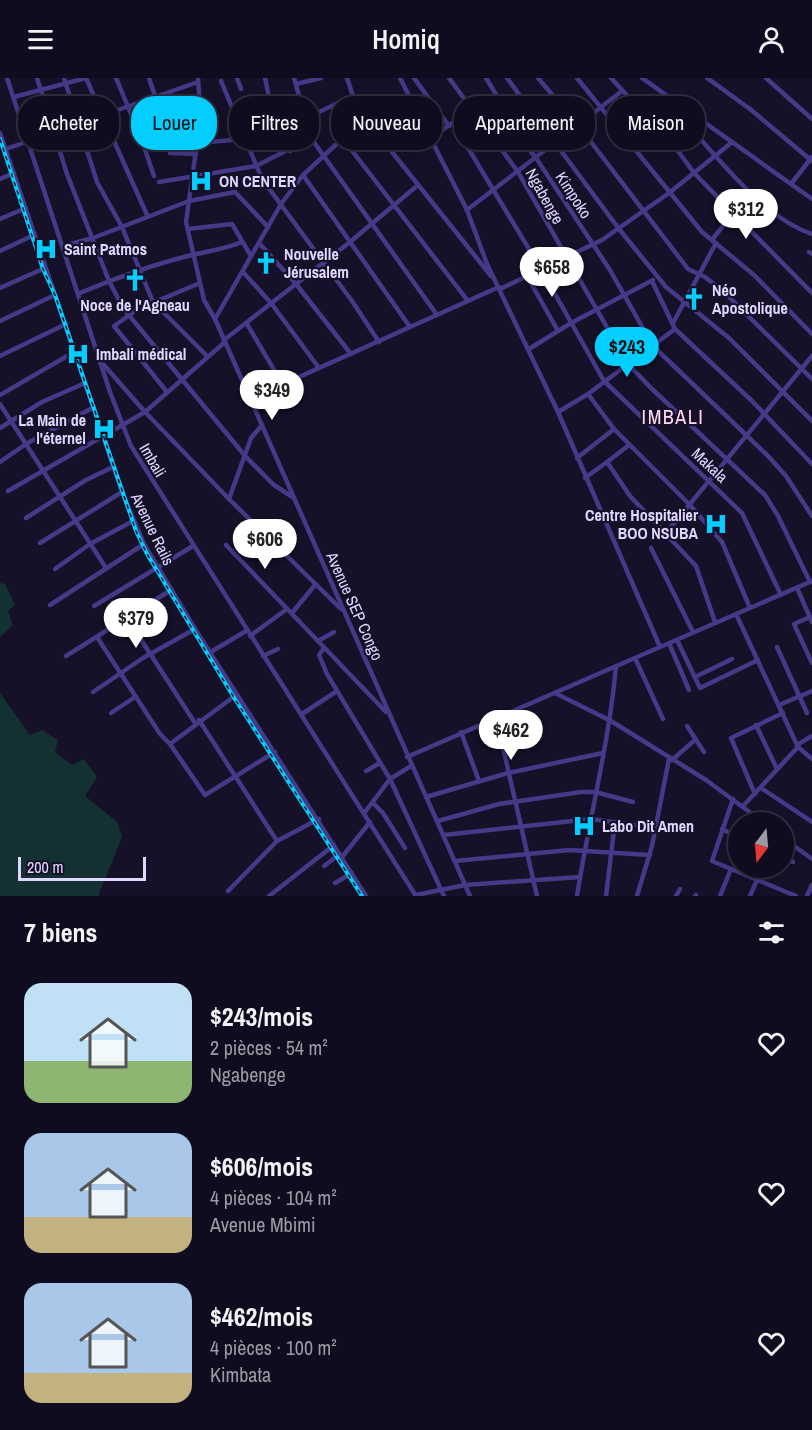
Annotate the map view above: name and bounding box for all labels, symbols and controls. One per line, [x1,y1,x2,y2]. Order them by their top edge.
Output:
text: Homiq [372,21,440,57]
icon: menu [24,23,57,56]
icon: person [755,23,788,56]
chip: Acheter [18,96,119,150]
chip: Louer [131,96,217,150]
chip: Filtres [229,96,319,150]
chip: Nouveau [331,96,442,150]
chip: Appartement [454,96,595,150]
chip: Maison [607,96,705,150]
street label: Ngabenge [521,164,569,228]
street label: Kimpoko [551,167,597,223]
hospital icon: ON CENTER [188,168,214,194]
place label: ON CENTER [219,170,297,192]
pin: $312 [710,189,782,240]
text: $312 [728,195,764,222]
hospital icon: Saint Patmos [33,236,59,262]
place label: Saint Patmos [64,238,147,260]
place label: Nouvelle Jérusalem [284,243,349,283]
pin: $658 [516,247,588,298]
church icon: Nouvelle Jérusalem [253,250,279,276]
text: $658 [534,253,570,280]
church icon: Noce de l'Agneau [122,267,148,293]
place label: Néo Apostolique [712,279,788,319]
church icon: Néo Apostolique [681,286,707,312]
place label: Noce de l'Agneau [80,294,190,316]
pin: $243 [591,327,663,378]
text: $243 [609,333,645,360]
hospital icon: Imbali médical [65,341,91,367]
place label: Imbali médical [96,343,186,365]
pin: $349 [236,370,308,421]
text: $349 [254,376,290,403]
district label: IMBALI [642,403,704,430]
place label: La Main de l'éternel [18,409,86,449]
hospital icon: La Main de l'éternel [91,416,117,442]
street label: Imbali [135,439,171,481]
street label: Makala [687,443,733,488]
street label: Avenue Rails [126,488,180,569]
place label: Centre Hospitalier BOO NSUBA [585,504,699,544]
hospital icon: Centre Hospitalier BOO NSUBA [703,511,729,537]
pin: $606 [229,519,301,570]
text: $606 [247,525,283,552]
street label: Avenue SEP Congo [321,548,389,664]
pin: $379 [100,598,172,649]
text: $379 [118,604,154,631]
pin: $462 [475,710,547,761]
text: $462 [493,716,529,743]
north arrow [728,812,794,878]
map controls [728,812,794,878]
hospital icon: Labo Dit Amen [571,813,597,839]
place label: Labo Dit Amen [602,815,694,837]
scale bar [18,854,146,882]
text: 200 m [27,856,63,878]
text: 7 biens [24,915,97,950]
icon: filters [755,916,788,949]
text: $243/mois [210,999,313,1034]
icon: home [72,1007,144,1079]
icon: heart [755,1027,788,1060]
text: 2 pièces · 54 m² [210,1034,328,1061]
text: Ngabenge [210,1061,286,1088]
text: $606/mois [210,1149,313,1184]
icon: home [72,1157,144,1229]
icon: heart [755,1177,788,1210]
text: 4 pièces · 104 m² [210,1184,337,1211]
text: Avenue Mbimi [210,1211,315,1238]
text: $462/mois [210,1299,313,1334]
icon: home [72,1307,144,1379]
icon: heart [755,1327,788,1360]
text: 4 pièces · 100 m² [210,1334,337,1361]
text: Kimbata [210,1361,271,1388]

